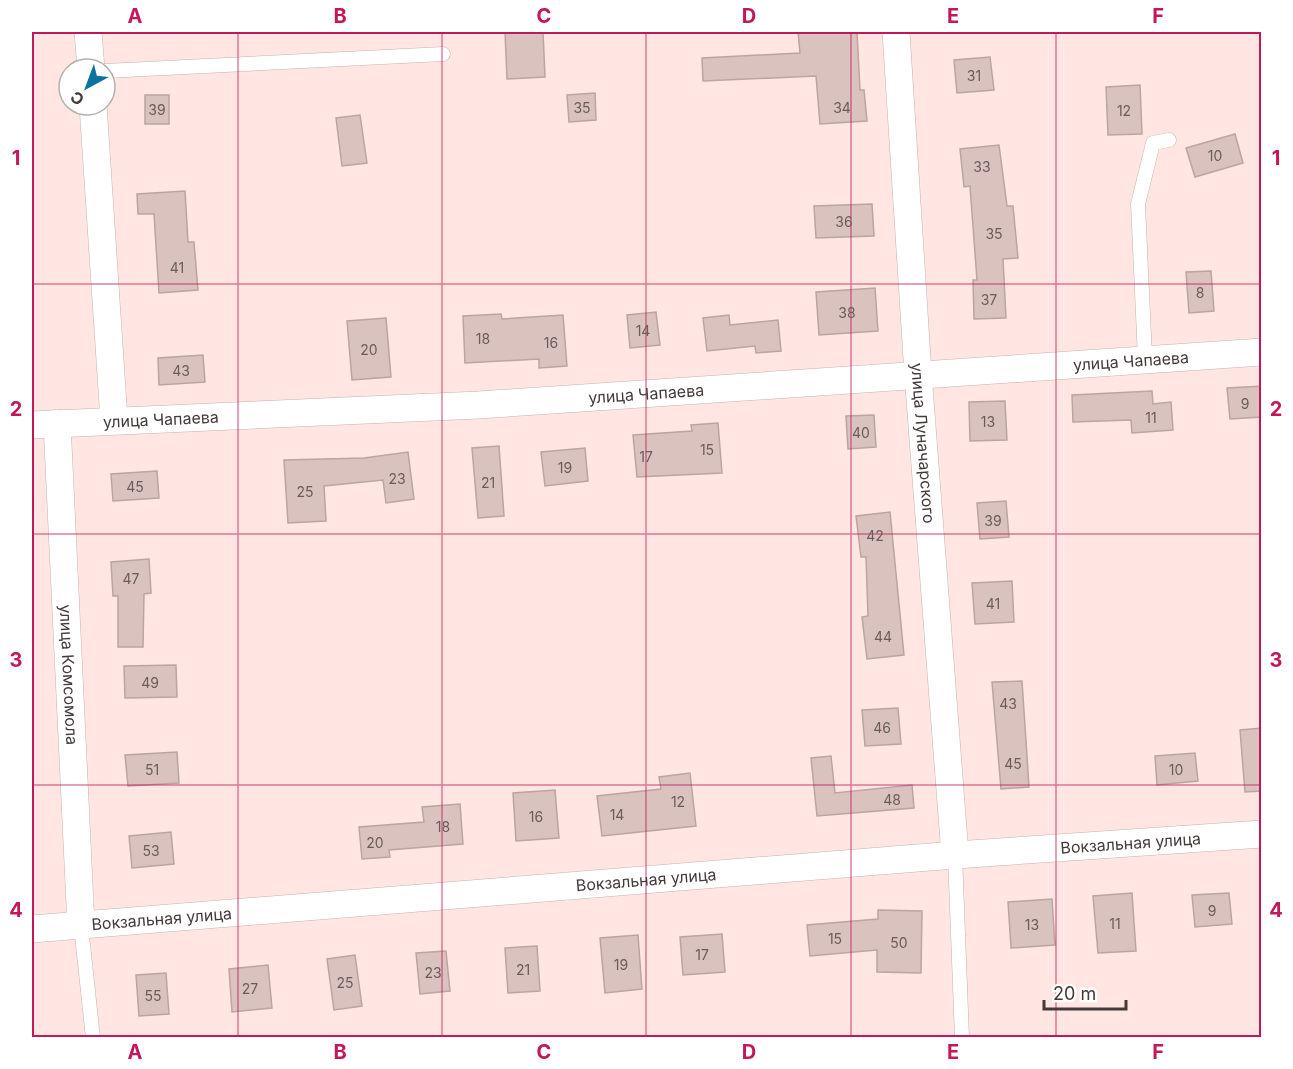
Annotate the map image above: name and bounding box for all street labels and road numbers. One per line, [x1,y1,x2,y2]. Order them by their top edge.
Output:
street label: улица Чапаева [1073,347,1190,375]
street label: улица Луначарского [907,362,939,524]
street label: улица Чапаева [588,380,705,408]
street label: улица Чапаева [103,407,219,432]
street label: улица Комсомола [56,604,82,746]
street label: Вокзальная улица [1060,828,1202,858]
street label: Вокзальная улица [575,864,717,895]
street label: Вокзальная улица [91,903,233,934]

